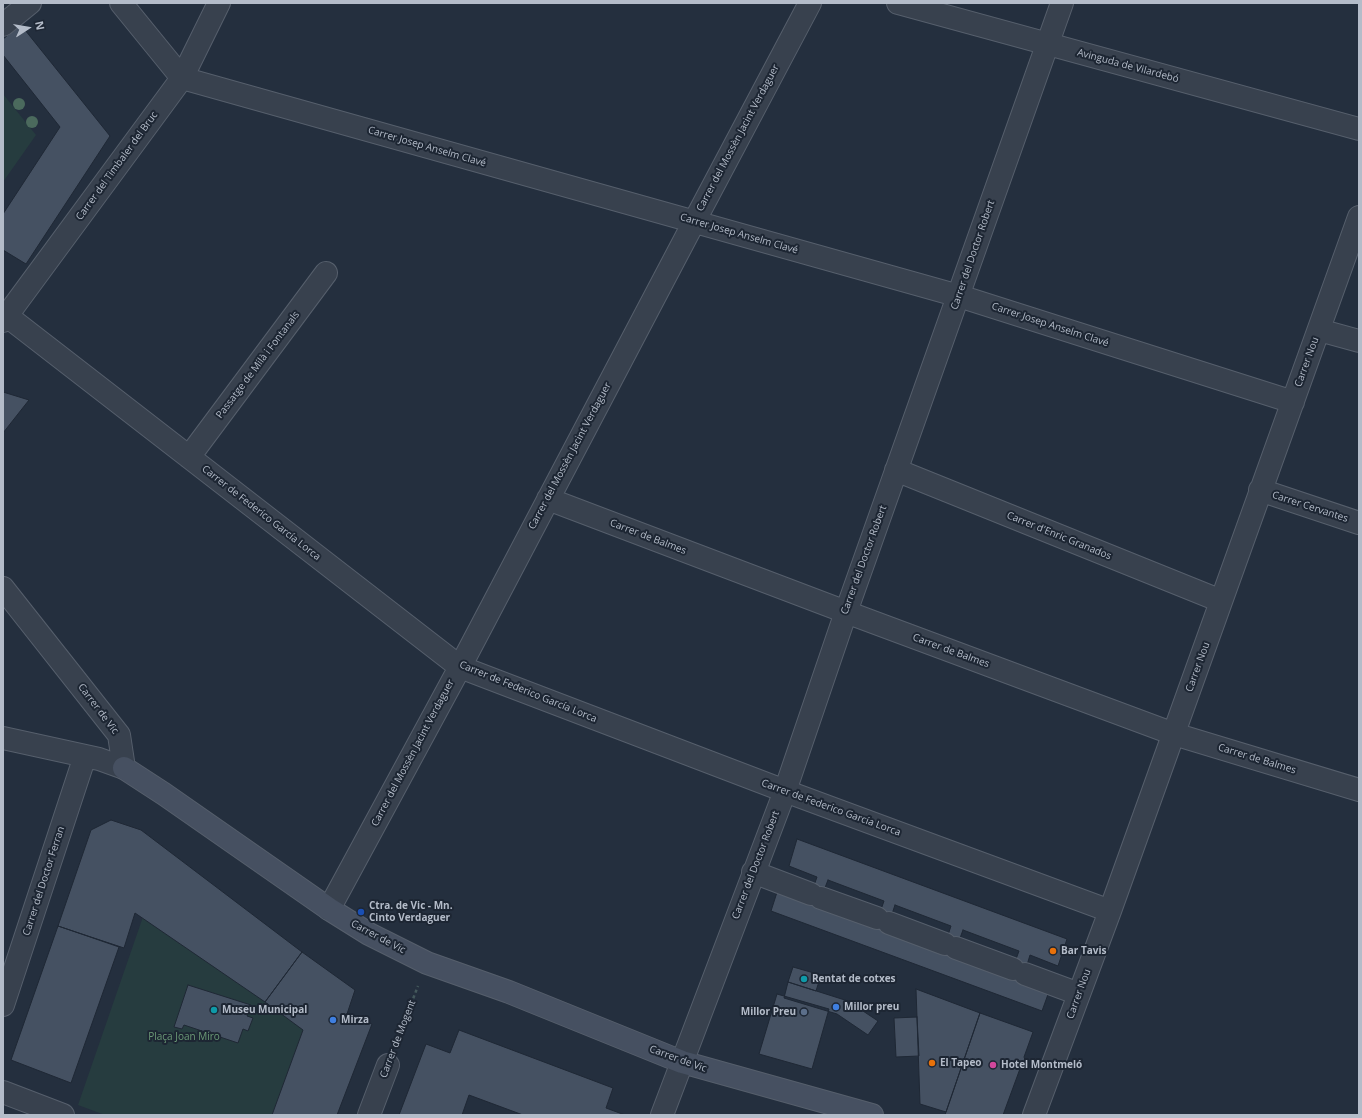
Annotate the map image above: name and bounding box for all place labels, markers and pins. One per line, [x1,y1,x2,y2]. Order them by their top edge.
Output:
place label: Ctra. de Vic - Mn. Cinto Verdaguer [369,900,453,924]
marker: Ctra. de Vic - Mn. Cinto Verdaguer [356,907,366,917]
place label: Bar Tavis [1061,945,1106,957]
marker: Bar Tavis [1048,946,1058,956]
place label: Rentat de cotxes [812,973,896,985]
marker: Rentat de cotxes [799,974,809,984]
place label: Millor preu [844,1001,899,1013]
marker: Millor preu [831,1002,841,1012]
place label: Museu Municipal [222,1004,307,1016]
marker: Museu Municipal [209,1005,219,1015]
place label: Millor Preu [741,1006,796,1018]
marker: Millor Preu [799,1007,809,1017]
place label: Mirza [341,1014,369,1026]
marker: Mirza [328,1015,338,1025]
place label: El Tapeo [940,1057,982,1069]
marker: El Tapeo [927,1058,937,1068]
place label: Hotel Montmeló [1001,1059,1082,1071]
marker: Hotel Montmeló [988,1060,998,1070]

